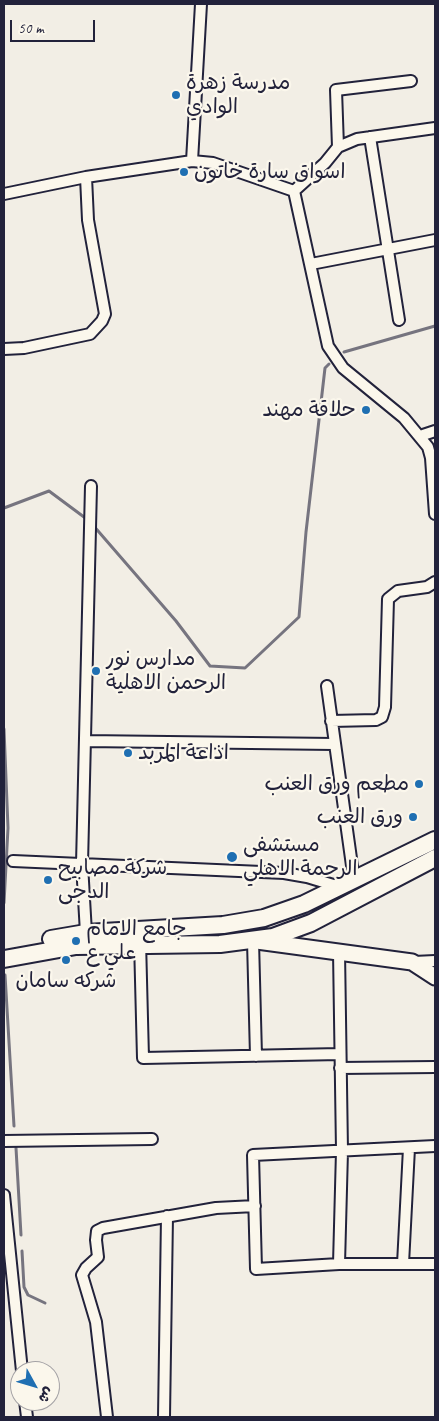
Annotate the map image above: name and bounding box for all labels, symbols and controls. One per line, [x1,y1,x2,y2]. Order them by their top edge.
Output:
scale bar [12,10,98,42]
text: 50 m [18,19,44,38]
place label: مدرسة زهرة الوادي [186,70,290,120]
marker: مدرسة زهرة الوادي [170,89,182,101]
place label: اسواق سارة خاتون [194,159,345,185]
marker: اسواق سارة خاتون [178,166,190,178]
place label: حلاقة مهند [262,397,356,423]
marker: حلاقة مهند [360,404,372,416]
place label: مدارس نور الرحمن الاهلية [106,646,226,696]
marker: مدارس نور الرحمن الاهلية [90,665,102,677]
place label: اذاعة المربد [138,740,229,766]
marker: اذاعة المربد [122,747,134,759]
place label: مطعم ورق العنب [265,771,409,797]
marker: مطعم ورق العنب [413,778,425,790]
place label: ورق العنب [317,804,403,830]
marker: ورق العنب [407,811,419,823]
place label: مستشفى الرحمة الاهلي [243,832,358,882]
marker: مستشفى الرحمة الاهلي [225,850,239,864]
place label: شركة مصابيح الدجى [58,855,167,905]
marker: شركة مصابيح الدجى [42,874,54,886]
place label: جامع الامام علي ع [86,916,187,966]
marker: جامع الامام علي ع [70,935,82,947]
marker: شركه سامان [60,954,72,966]
place label: شركه سامان [15,968,117,994]
north arrow [10,1361,60,1411]
text: ش [35,1384,58,1406]

